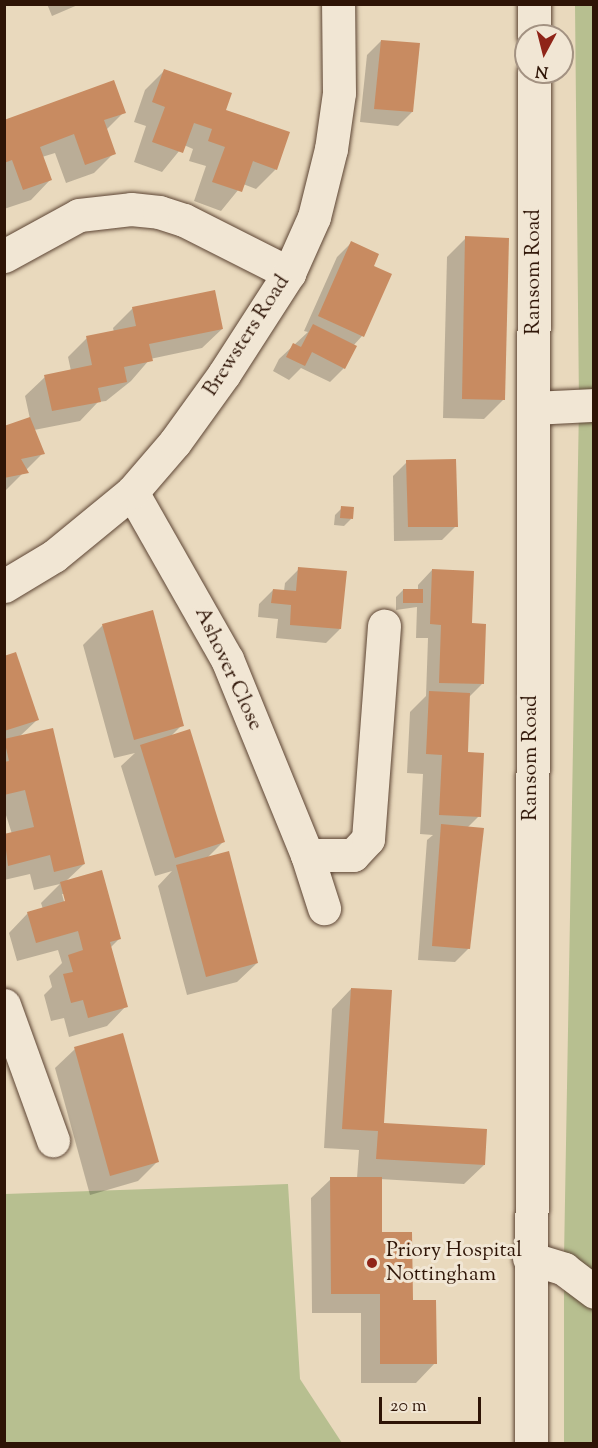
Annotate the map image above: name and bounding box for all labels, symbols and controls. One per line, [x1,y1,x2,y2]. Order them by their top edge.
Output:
north arrow [514,24,574,84]
text: N [534,58,550,83]
street label: Ransom Road [521,209,547,335]
street label: Brewsters Road [198,271,296,401]
street label: Ashover Close [188,603,268,735]
street label: Ransom Road [518,695,544,821]
place label: Priory Hospital Nottingham [386,1238,522,1288]
marker: Priory Hospital Nottingham [363,1254,381,1272]
scale bar [382,1385,484,1423]
text: 20 m [390,1394,427,1420]

